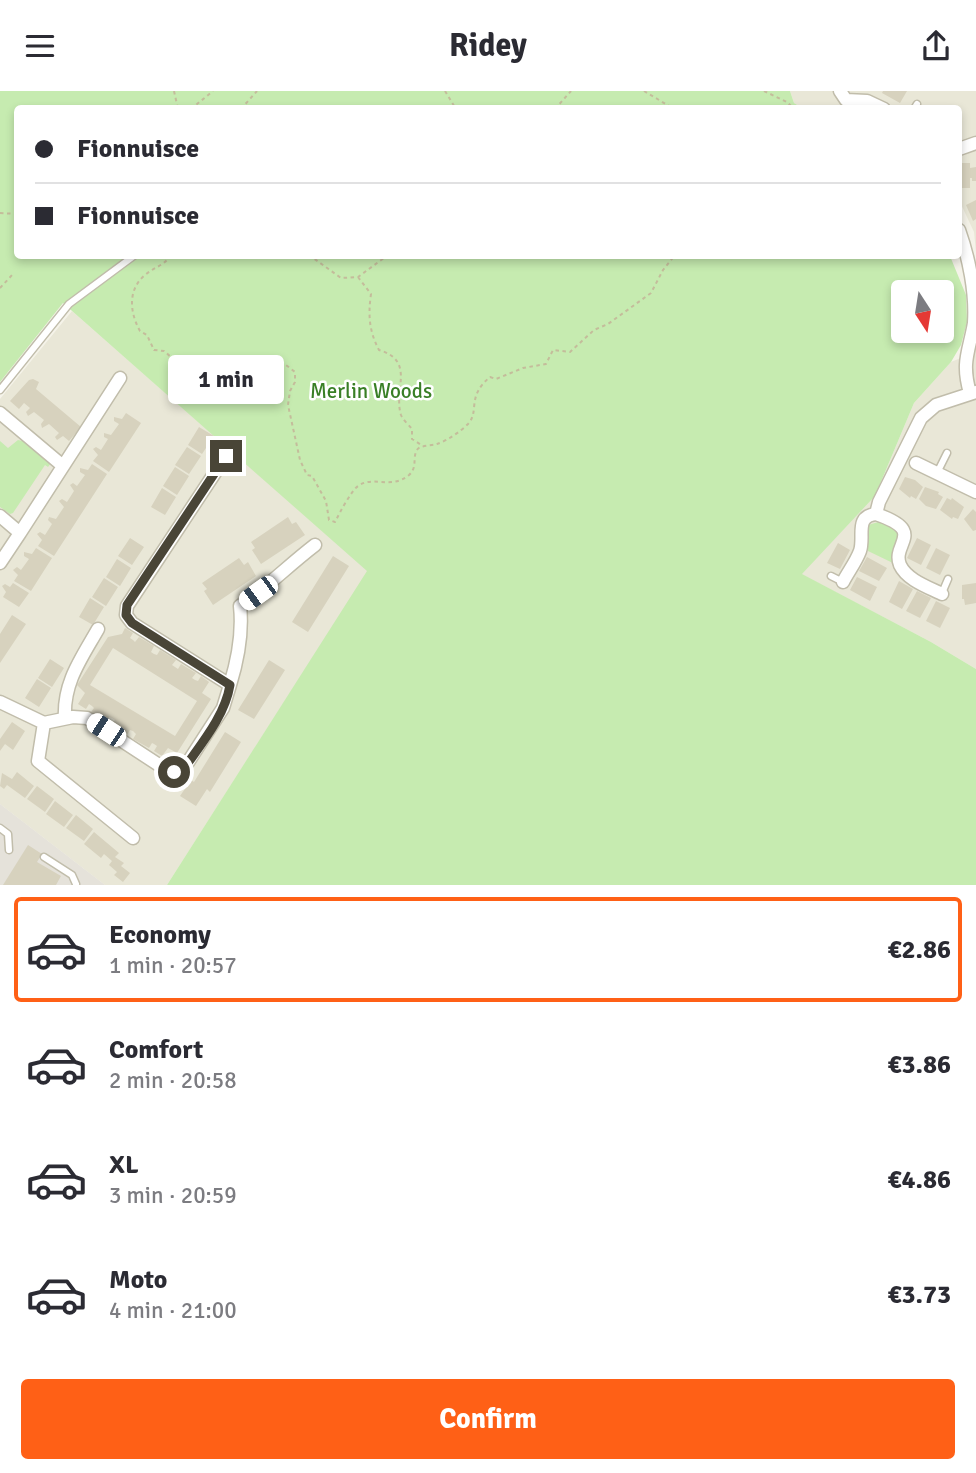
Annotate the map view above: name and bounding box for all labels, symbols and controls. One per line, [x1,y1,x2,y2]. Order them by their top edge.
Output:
text: Ridey [449,26,527,65]
icon: menu [21,27,59,65]
icon: share [917,27,955,65]
text: Fionnuisce [77,133,199,165]
text: Fionnuisce [77,200,199,232]
north arrow [891,280,954,343]
map controls [891,280,954,343]
callout: 1 min [168,355,284,403]
text: 1 min [198,365,254,394]
park label: Merlin Woods [310,378,432,404]
route end [210,440,242,472]
car [235,572,282,614]
car [83,710,130,750]
route start [158,756,190,788]
icon: car [25,918,88,981]
text: Economy [109,919,211,951]
text: €2.86 [887,934,951,966]
text: 1 min · 20:57 [109,951,237,980]
icon: car [25,1033,88,1096]
text: Comfort [109,1034,203,1066]
text: €3.86 [887,1049,951,1081]
text: 2 min · 20:58 [109,1066,237,1095]
icon: car [25,1148,88,1211]
text: XL [109,1149,139,1181]
text: €4.86 [887,1164,951,1196]
text: 3 min · 20:59 [109,1181,237,1210]
icon: car [25,1263,88,1326]
text: Moto [109,1264,167,1296]
text: €3.73 [887,1279,951,1311]
text: 4 min · 21:00 [109,1296,237,1325]
button: Confirm [21,1379,955,1459]

